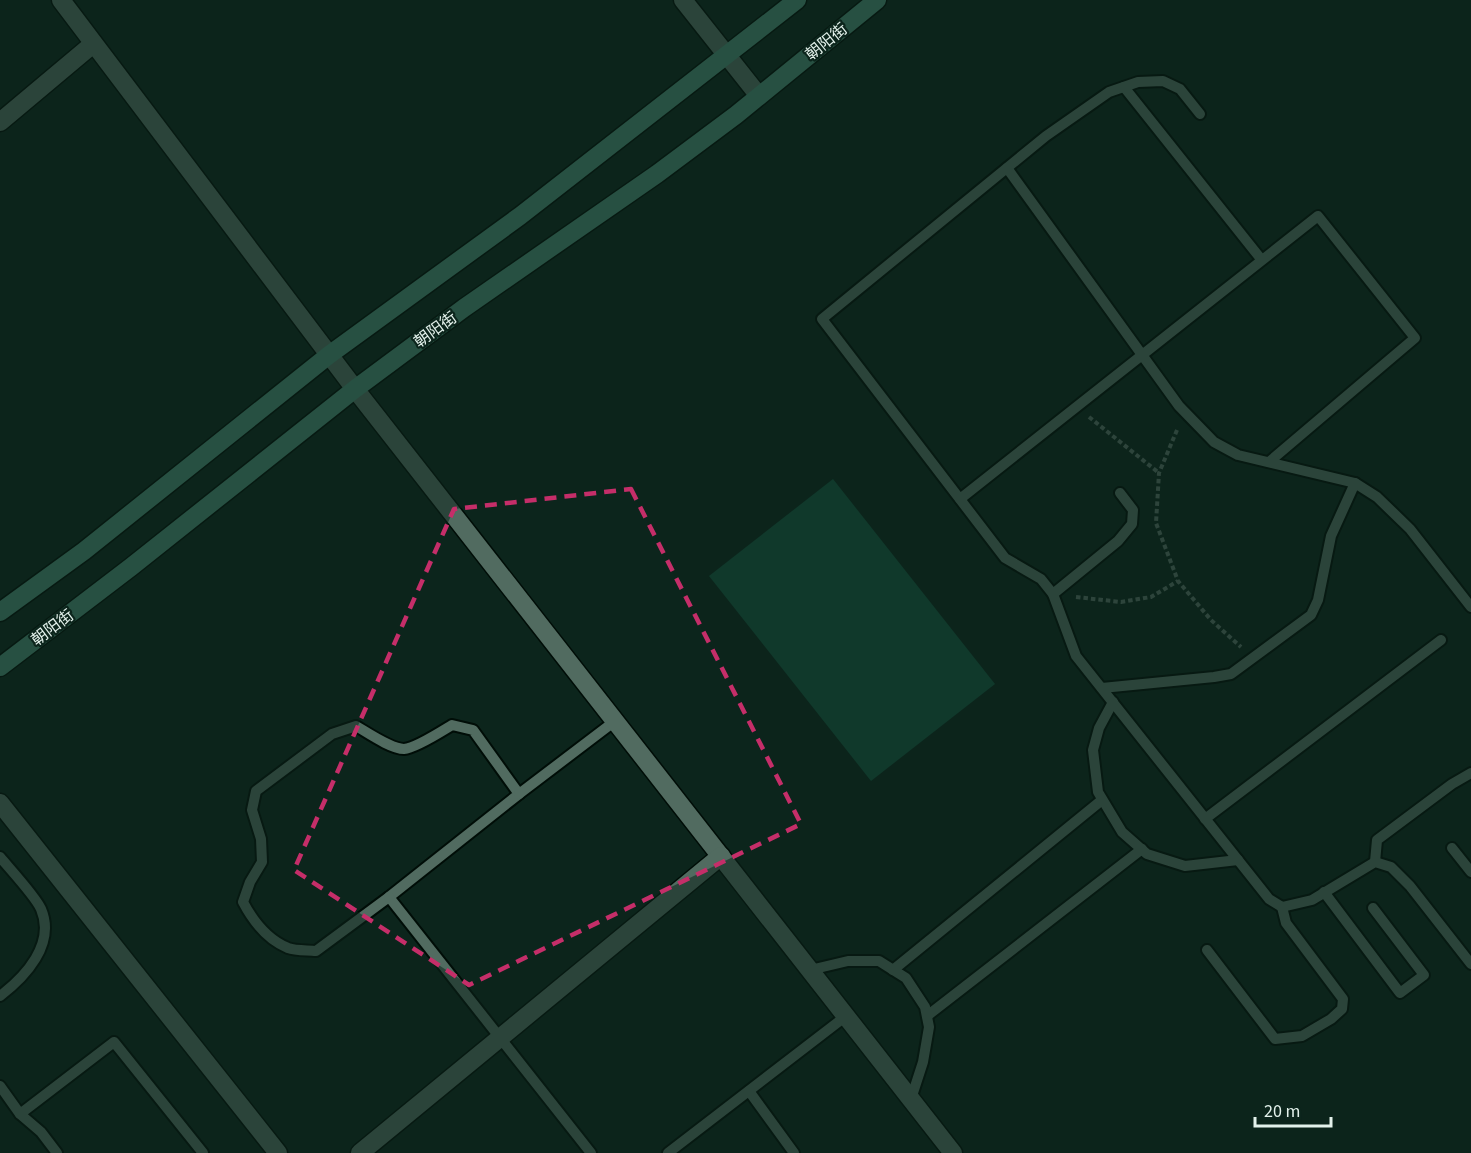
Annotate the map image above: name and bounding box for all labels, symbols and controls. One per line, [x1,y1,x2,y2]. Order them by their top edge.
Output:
street label: 朝阳街 [801,18,852,65]
street label: 朝阳街 [410,307,461,353]
street label: 朝阳街 [27,605,78,651]
scale bar [1255,1090,1332,1128]
text: 20 m [1264,1099,1300,1124]

